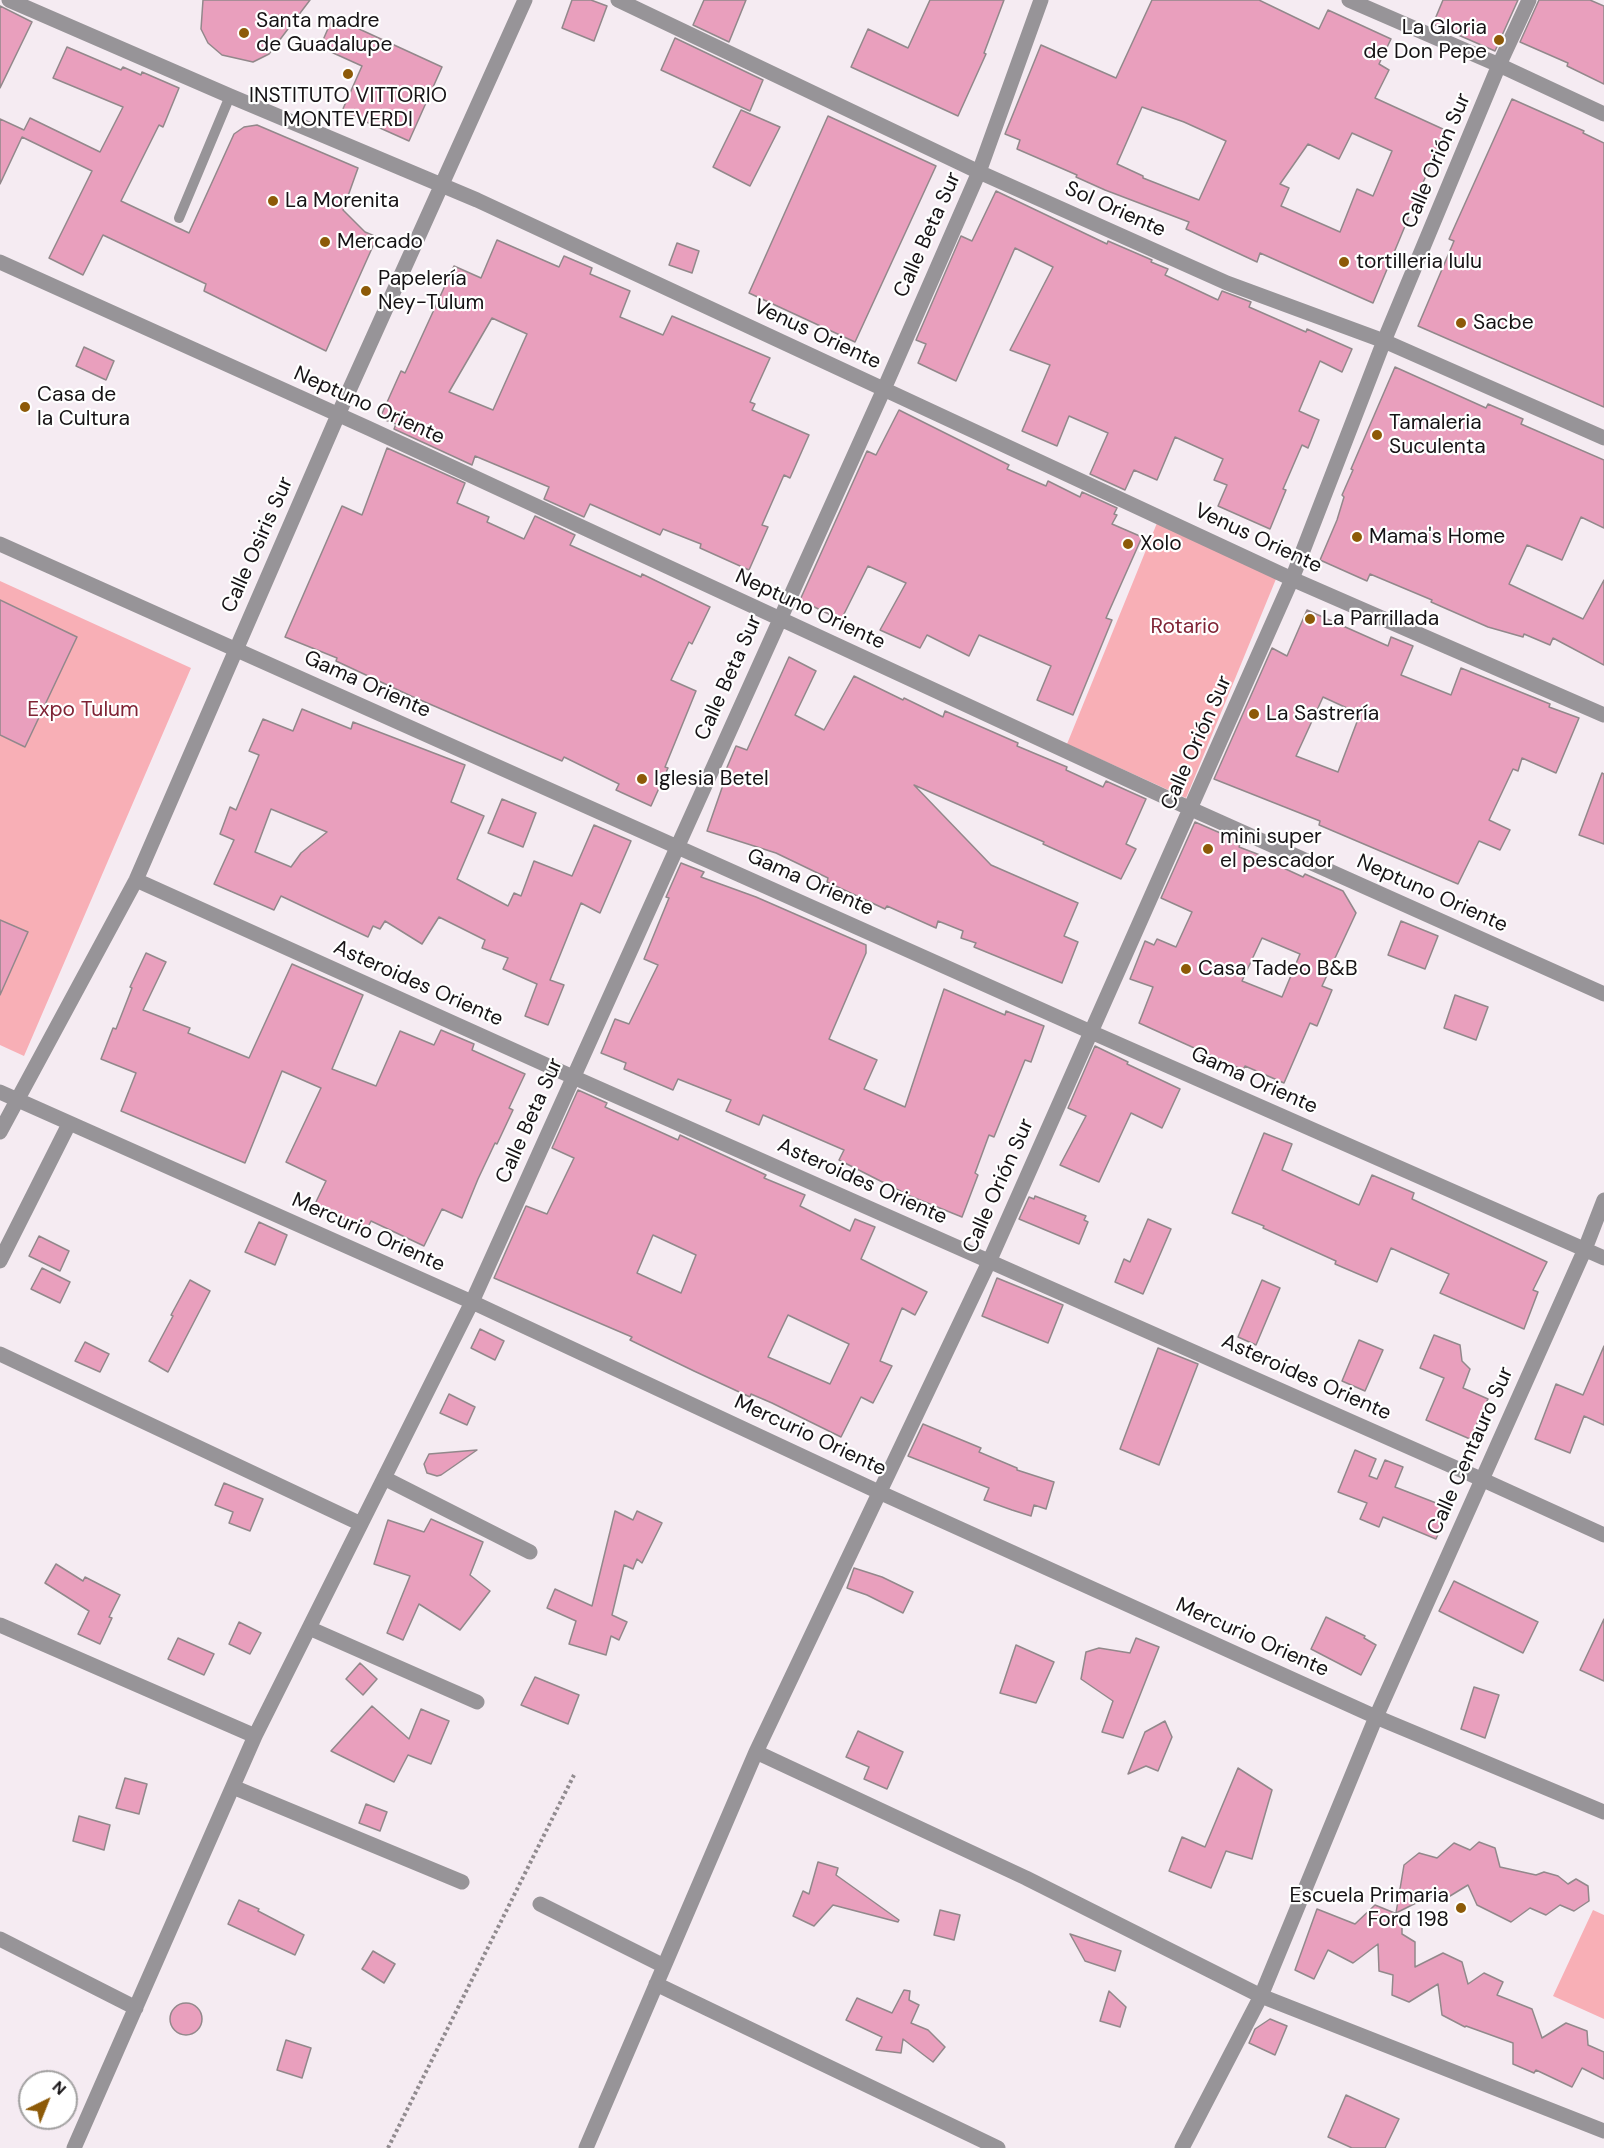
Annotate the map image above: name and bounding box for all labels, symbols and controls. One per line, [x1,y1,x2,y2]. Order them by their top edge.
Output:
place label: Santa madre de Guadalupe [256,8,392,58]
place label: La Gloria de Don Pepe [1363,15,1487,65]
marker: Santa madre de Guadalupe [237,26,251,40]
marker: La Gloria de Don Pepe [1492,33,1506,47]
marker: INSTITUTO VITTORIO MONTEVERDI [341,67,355,81]
place label: INSTITUTO VITTORIO MONTEVERDI [249,83,447,133]
street label: Calle Orión Sur [1397,90,1477,232]
street label: Calle Beta Sur [889,168,967,302]
street label: Sol Oriente [1061,177,1169,243]
place label: La Morenita [285,188,399,214]
marker: La Morenita [266,194,280,208]
place label: Mercado [337,229,423,255]
marker: Mercado [318,235,332,249]
place label: tortilleria lulu [1356,249,1482,275]
marker: tortilleria lulu [1337,255,1351,269]
place label: Papelería Ney-Tulum [378,266,484,316]
marker: Papelería Ney-Tulum [359,284,373,298]
street label: Venus Oriente [749,294,885,376]
place label: Sacbe [1473,310,1534,336]
marker: Sacbe [1454,316,1468,330]
street label: Neptuno Oriente [290,361,448,451]
place label: Casa de la Cultura [37,382,130,432]
marker: Casa de la Cultura [18,400,32,414]
place label: Tamaleria Suculenta [1389,410,1486,460]
marker: Tamaleria Suculenta [1370,428,1384,442]
street label: Calle Osiris Sur [217,473,299,617]
street label: Venus Oriente [1190,498,1326,580]
place label: Mama's Home [1369,524,1505,550]
marker: Mama's Home [1350,530,1364,544]
place label: Xolo [1140,531,1182,557]
marker: Xolo [1121,537,1135,551]
street label: Neptuno Oriente [731,564,889,656]
place label: La Parrillada [1322,606,1439,632]
street label: Calle Beta Sur [690,611,768,745]
marker: La Parrillada [1303,612,1317,626]
park label: Rotario [1151,614,1219,640]
street label: Gama Oriente [300,646,434,724]
street label: Calle Orión Sur [1156,672,1238,814]
park label: Expo Tulum [27,697,139,723]
place label: La Sastrería [1266,701,1379,727]
marker: La Sastrería [1247,707,1261,721]
place label: Iglesia Betel [654,766,769,792]
marker: Iglesia Betel [635,772,649,786]
place label: mini super el pescador [1220,824,1335,874]
marker: mini super el pescador [1201,842,1215,856]
street label: Gama Oriente [743,844,877,922]
street label: Neptuno Oriente [1353,849,1511,939]
street label: Asteroides Oriente [329,935,507,1033]
place label: Casa Tadeo B&B [1198,956,1358,982]
marker: Casa Tadeo B&B [1179,962,1193,976]
street label: Gama Oriente [1187,1042,1321,1120]
street label: Calle Beta Sur [491,1054,569,1188]
street label: Calle Orión Sur [958,1115,1040,1257]
street label: Asteroides Oriente [773,1133,951,1231]
street label: Mercurio Oriente [288,1188,448,1278]
street label: Asteroides Oriente [1217,1329,1395,1427]
street label: Calle Centauro Sur [1423,1363,1519,1539]
street label: Mercurio Oriente [730,1390,890,1482]
street label: Mercurio Oriente [1172,1593,1332,1683]
place label: Escuela Primaria Ford 198 [1290,1883,1449,1933]
marker: Escuela Primaria Ford 198 [1454,1901,1468,1915]
north arrow [18,2070,78,2130]
text: N [48,2076,71,2100]

